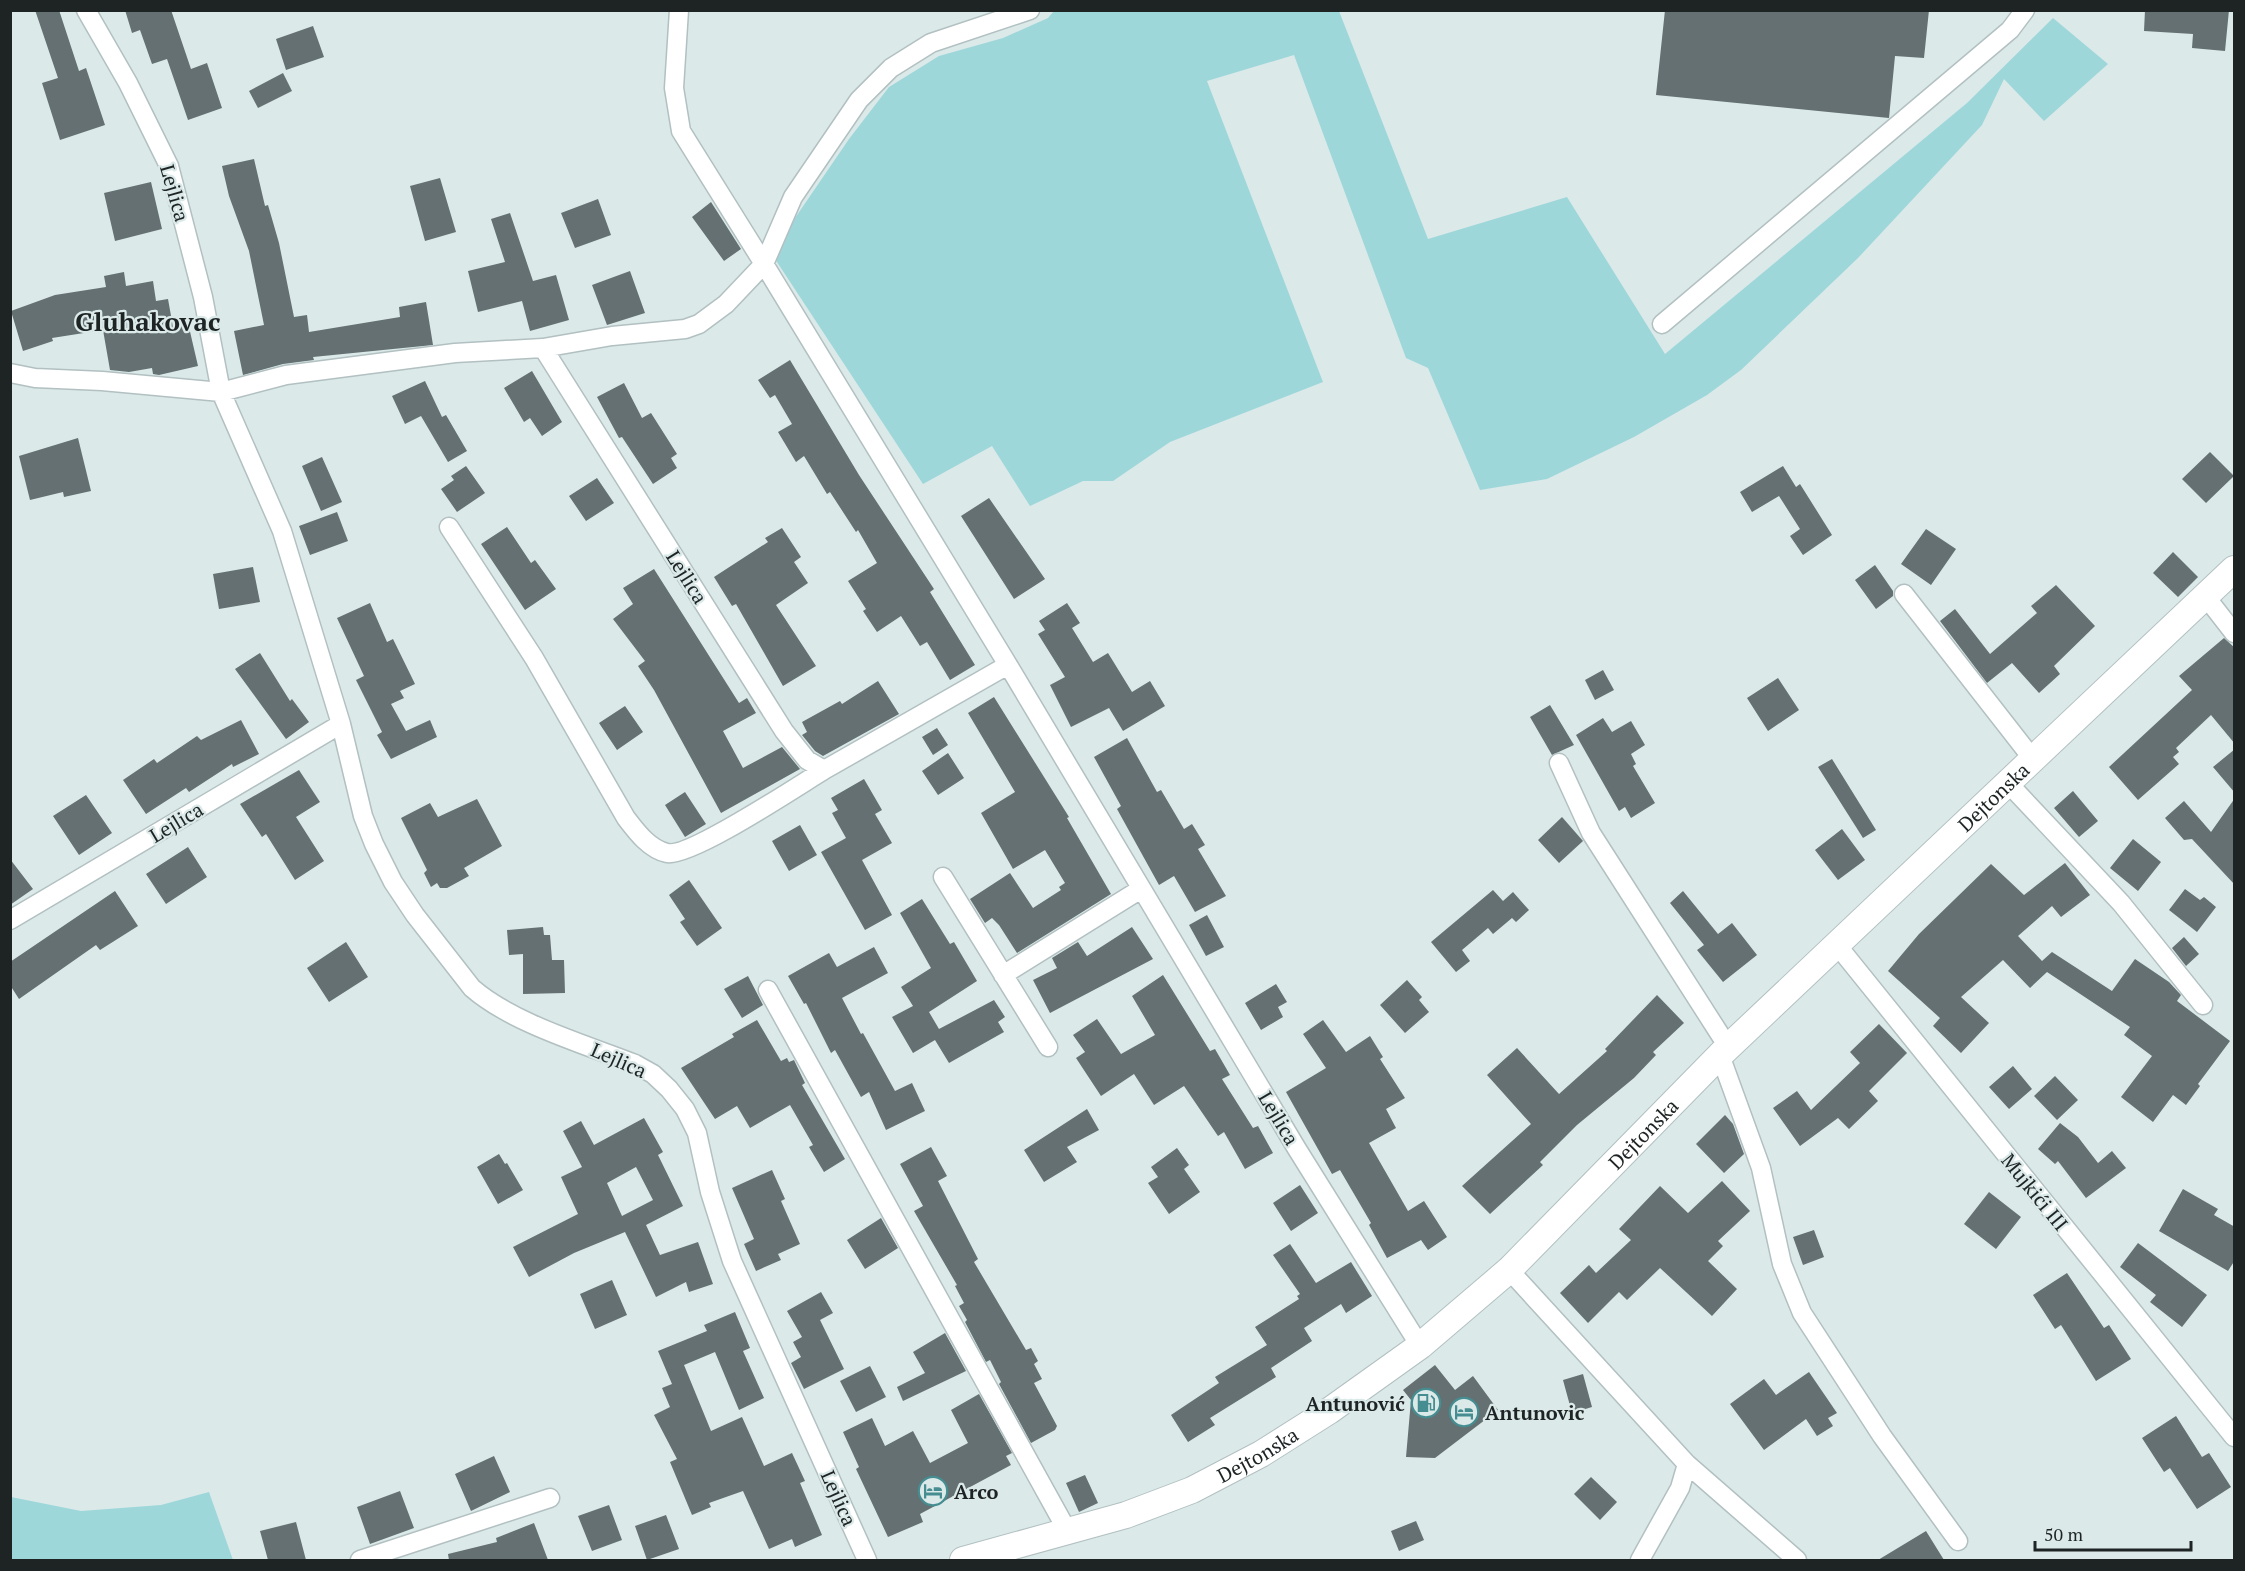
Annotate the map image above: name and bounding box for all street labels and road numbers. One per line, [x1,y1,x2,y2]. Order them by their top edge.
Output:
street label: Lejlica [154,161,196,225]
street label: Lejlica [660,545,714,609]
street label: Dejtonska [1951,756,2035,837]
street label: Lejlica [144,795,208,849]
street label: Lejlica [587,1036,651,1084]
street label: Lejlica [1252,1086,1306,1150]
street label: Dejtonska [1602,1092,1684,1175]
street label: Mujkići III [1995,1148,2075,1236]
street label: Dejtonska [1212,1421,1303,1488]
street label: Lejlica [815,1466,863,1530]

